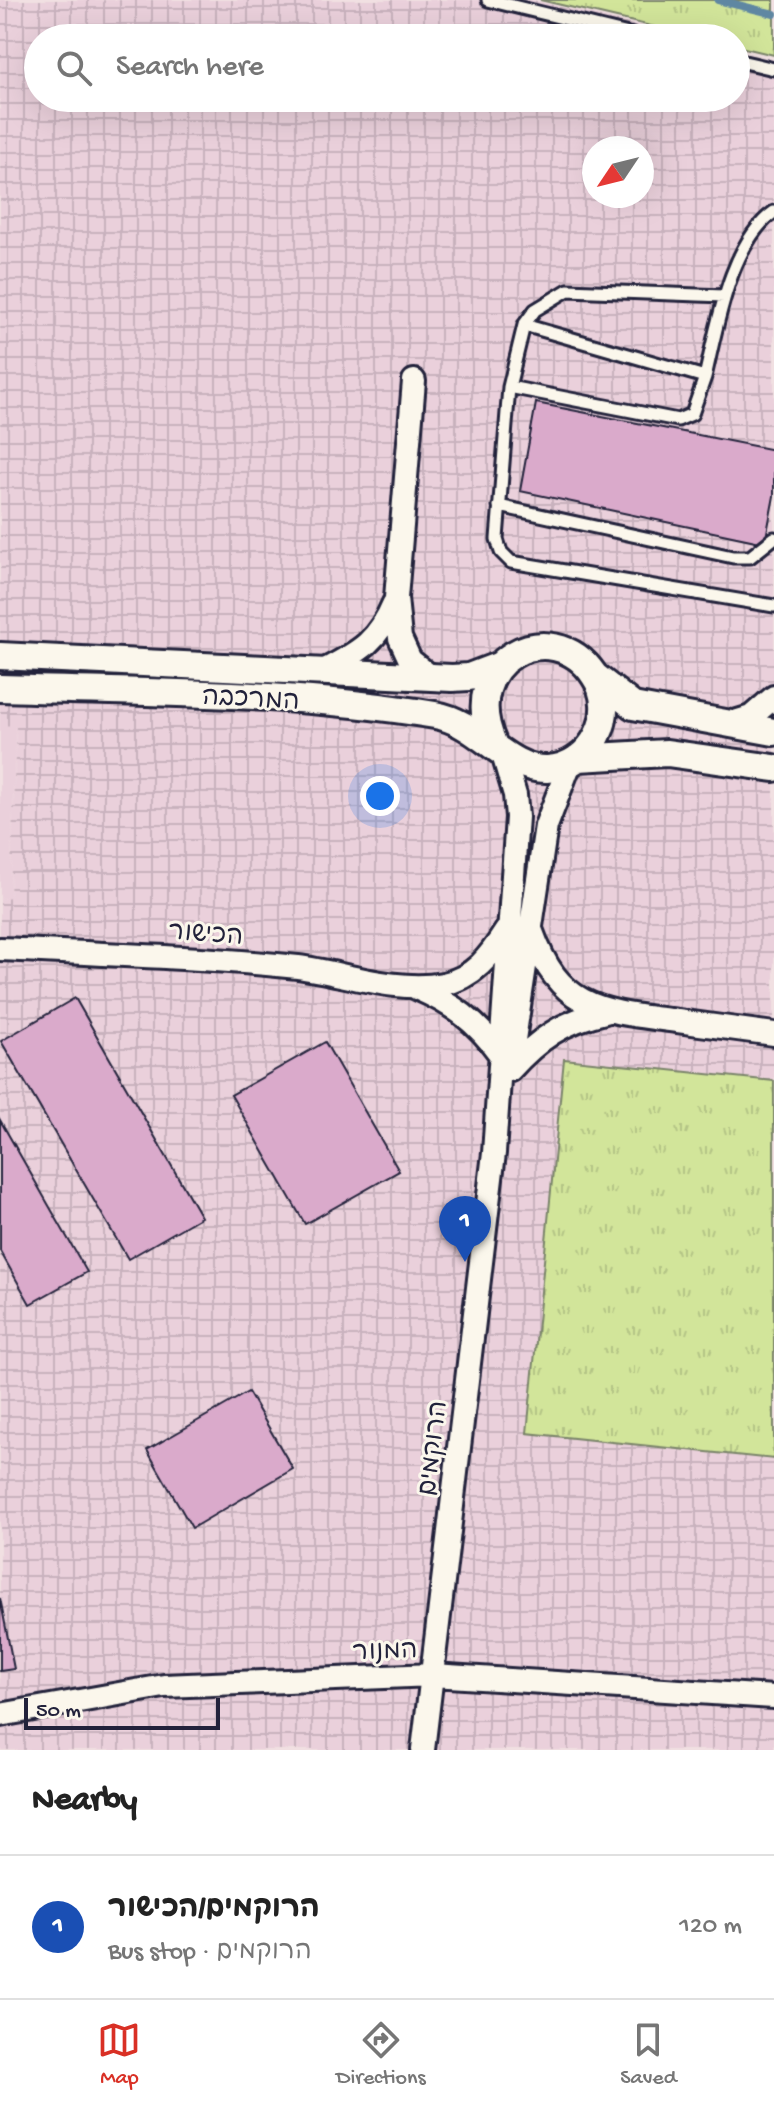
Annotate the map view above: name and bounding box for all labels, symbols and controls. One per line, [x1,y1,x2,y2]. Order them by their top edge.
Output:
search box [24,24,750,112]
icon: search [52,46,96,90]
text: Search here [116,51,264,86]
north arrow [582,136,654,208]
street label: המרכבה [201,683,300,720]
your location [360,776,400,816]
street label: הכישור [167,918,244,955]
pin: 1 [439,1196,491,1262]
street label: הרוקמים [414,1399,457,1498]
street label: המנור [352,1637,418,1670]
scale bar [24,1694,220,1730]
text: 50 m [36,1699,81,1725]
text: Nearby [32,1782,137,1822]
text: הרוקמים/הכישור [108,1893,320,1928]
text: 1 [53,1912,63,1943]
text: 120 m [679,1912,742,1943]
text: Bus stop · הרוקמים [108,1938,312,1969]
tab: Map [97,2018,141,2092]
tab: Directions [336,2018,426,2092]
tab: Saved [620,2018,677,2092]

